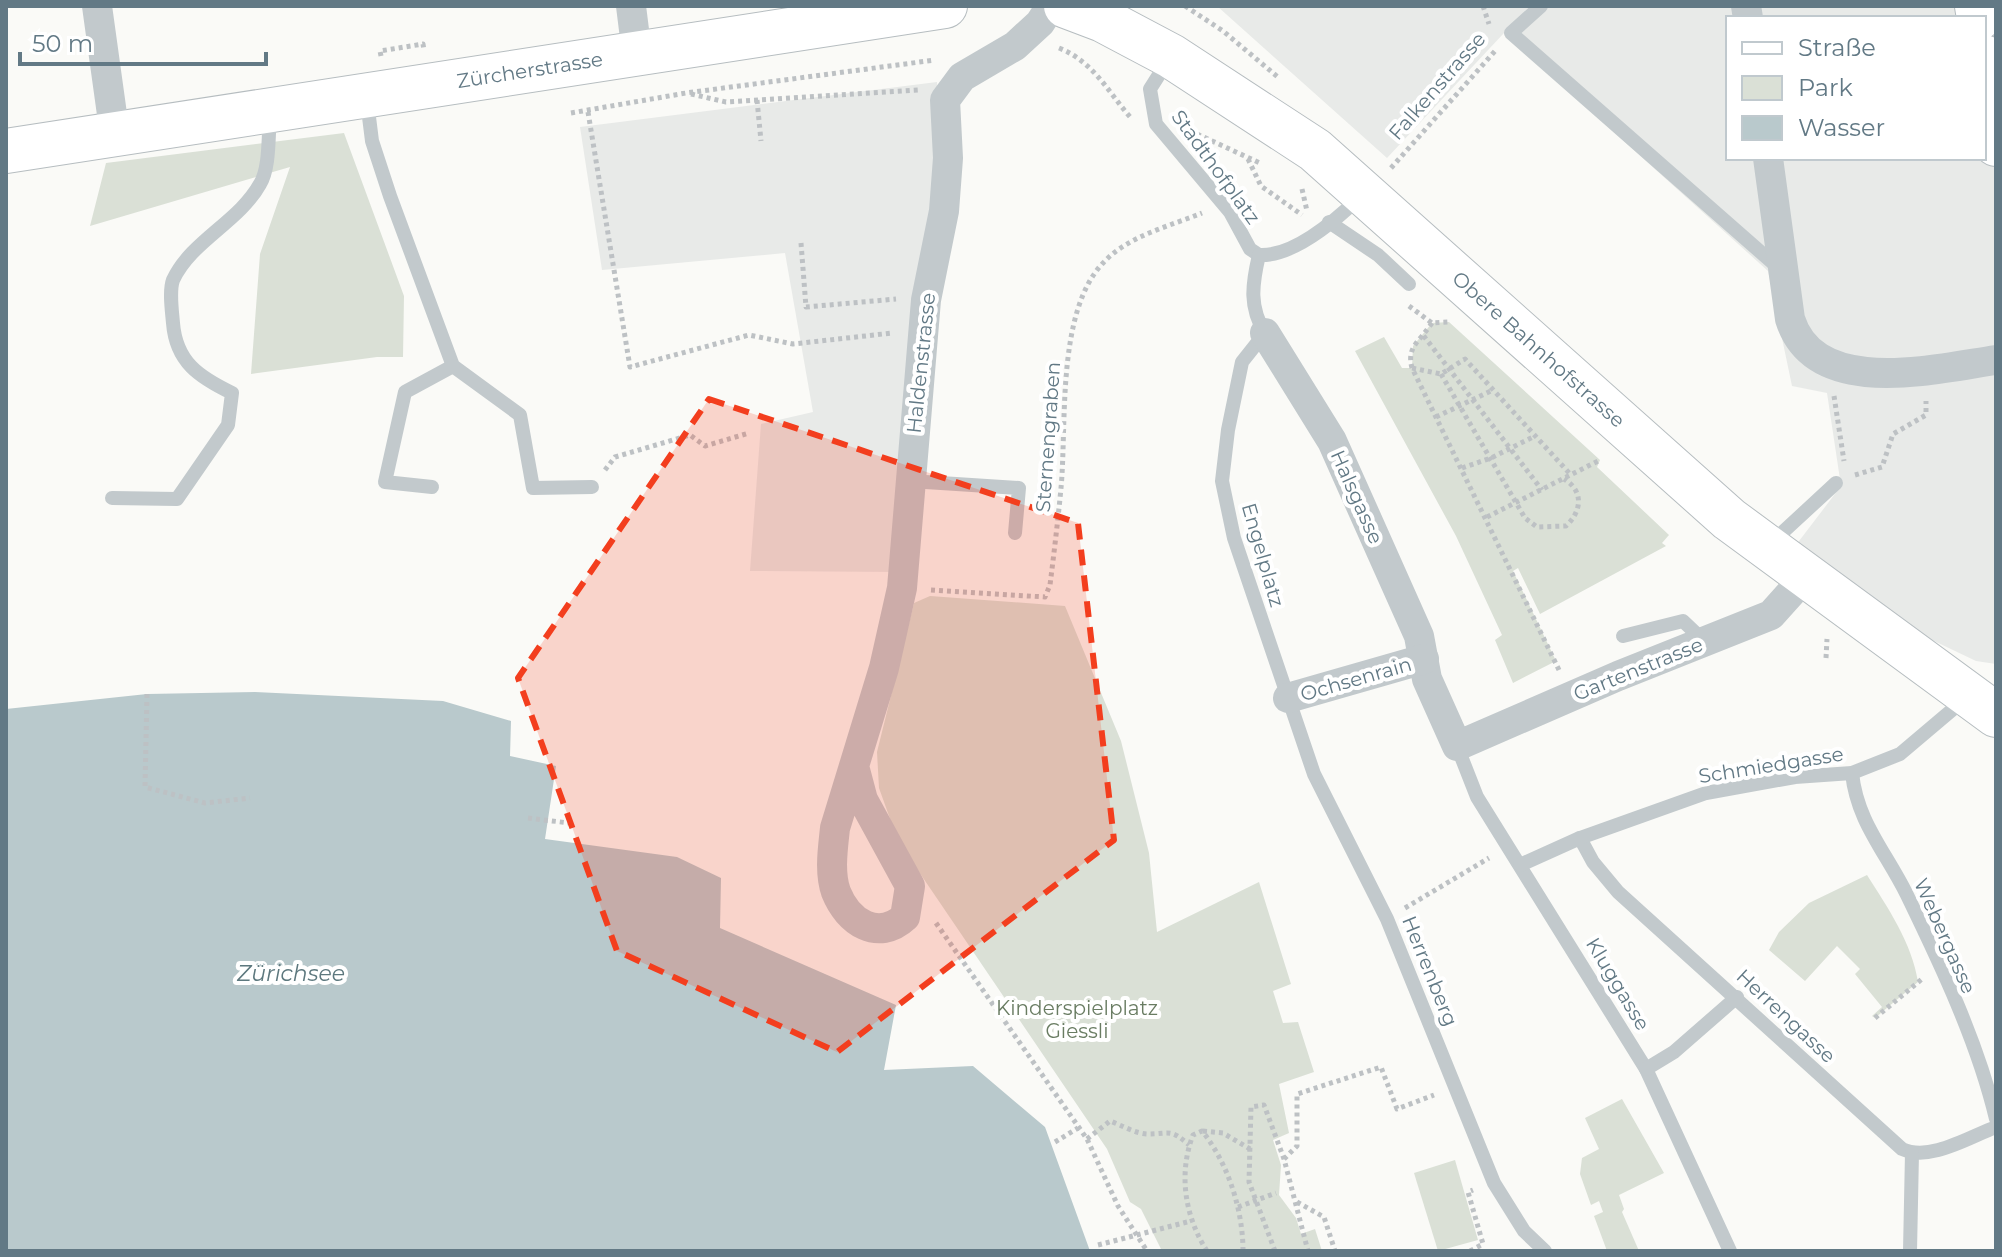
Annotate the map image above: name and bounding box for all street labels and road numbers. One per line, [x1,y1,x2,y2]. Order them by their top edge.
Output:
street label: Falkenstrasse [1384,27,1490,145]
street label: Zürcherstrasse [455,47,604,93]
street label: Stadthofplatz [1167,105,1265,229]
street label: Obere Bahnhofstrasse [1447,266,1630,432]
street label: Haldenstrasse [902,292,940,434]
street label: Sternengraben [1031,361,1065,513]
street label: Halsgasse [1326,446,1388,548]
street label: Engelplatz [1237,500,1289,610]
street label: Gartenstrasse [1570,632,1706,706]
street label: Ochsenrain [1298,652,1414,706]
street label: Schmiedgasse [1697,742,1845,788]
street label: Webergasse [1909,875,1981,997]
street label: Herrenberg [1397,912,1463,1030]
street label: Kluggasse [1581,933,1655,1035]
street label: Herrengasse [1731,964,1841,1068]

